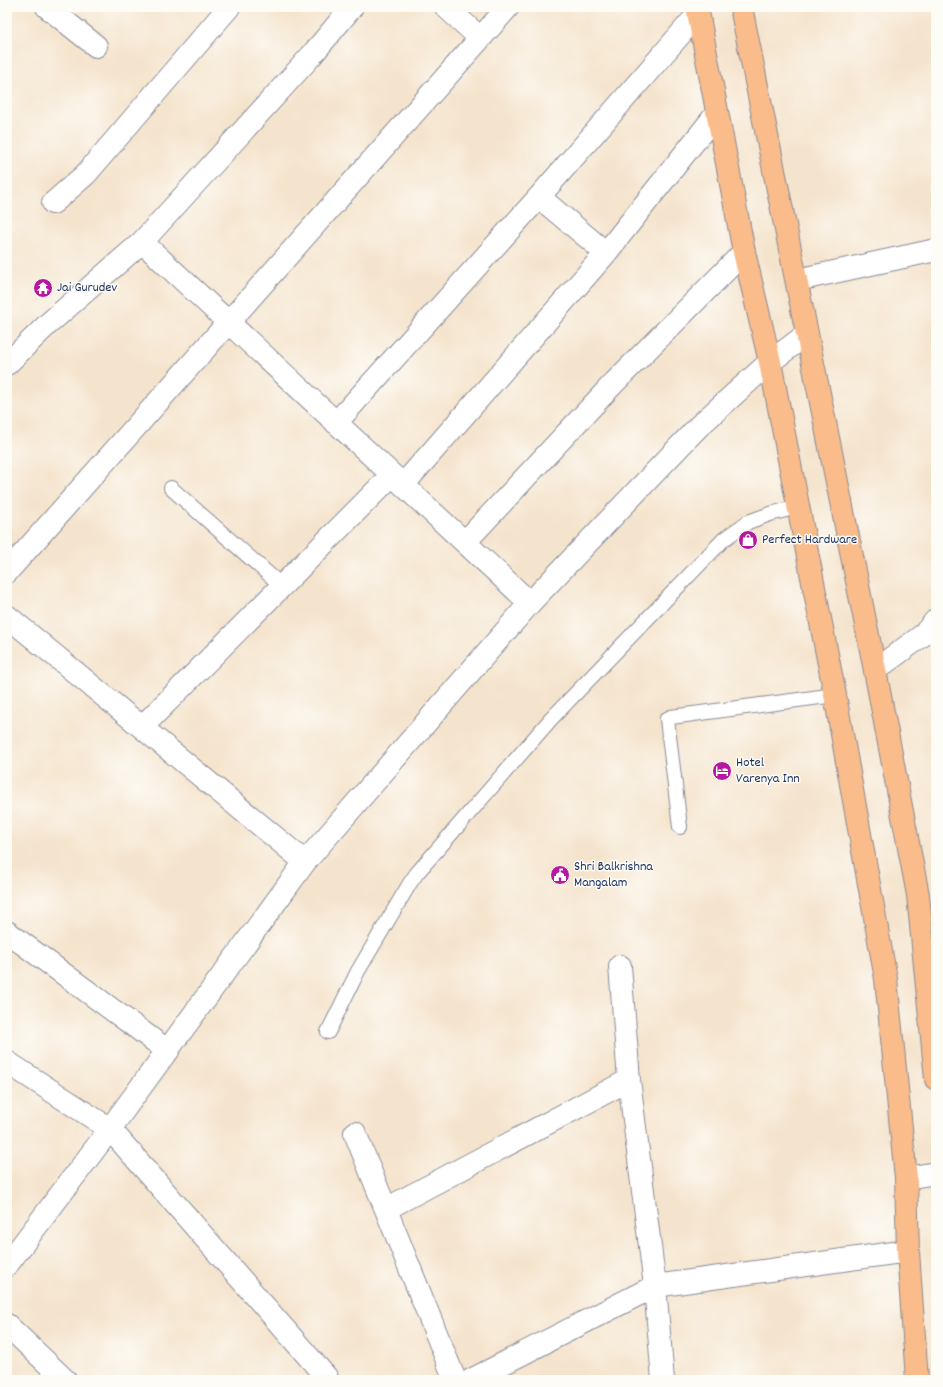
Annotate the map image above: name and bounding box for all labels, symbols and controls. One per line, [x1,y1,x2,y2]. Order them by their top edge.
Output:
temple icon: Jai Gurudev [32,277,54,299]
place label: Jai Gurudev [57,278,117,298]
shop icon: Perfect Hardware [737,529,759,551]
place label: Perfect Hardware [762,530,857,550]
place label: Hotel Varenya Inn [736,753,800,789]
hotel icon: Hotel Varenya Inn [711,760,733,782]
place label: Shri Balkrishna Mangalam [574,857,653,893]
public building icon: Shri Balkrishna Mangalam [549,864,571,886]

